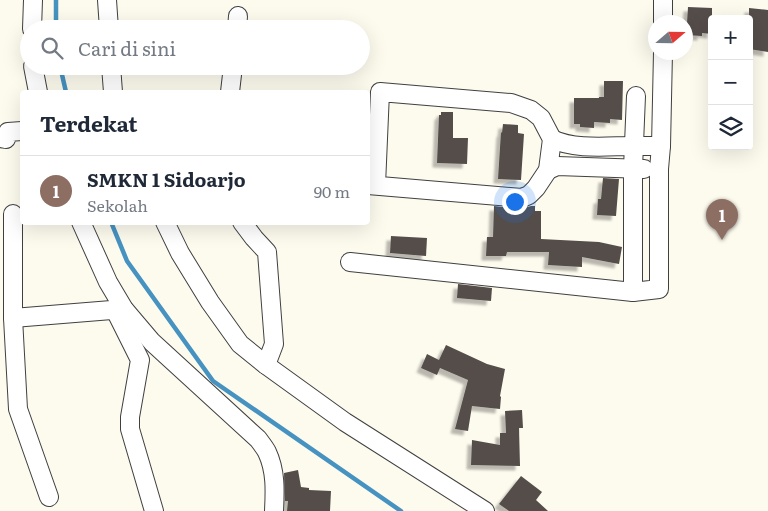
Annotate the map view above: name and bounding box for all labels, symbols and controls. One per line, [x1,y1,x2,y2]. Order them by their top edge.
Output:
north arrow [648,15,693,60]
map controls [708,15,753,150]
button: + [708,15,753,60]
search box [20,20,370,75]
icon: search [38,34,66,62]
text: Cari di sini [78,34,176,62]
button: − [708,60,753,105]
button: layers [708,105,753,150]
text: Terdekat [40,107,138,138]
text: SMKN 1 Sidoarjo [87,165,246,193]
text: 1 [53,179,59,203]
text: 90 m [314,179,350,203]
your location [502,189,528,215]
text: Sekolah [87,193,148,217]
pin: 1 [706,199,738,240]

